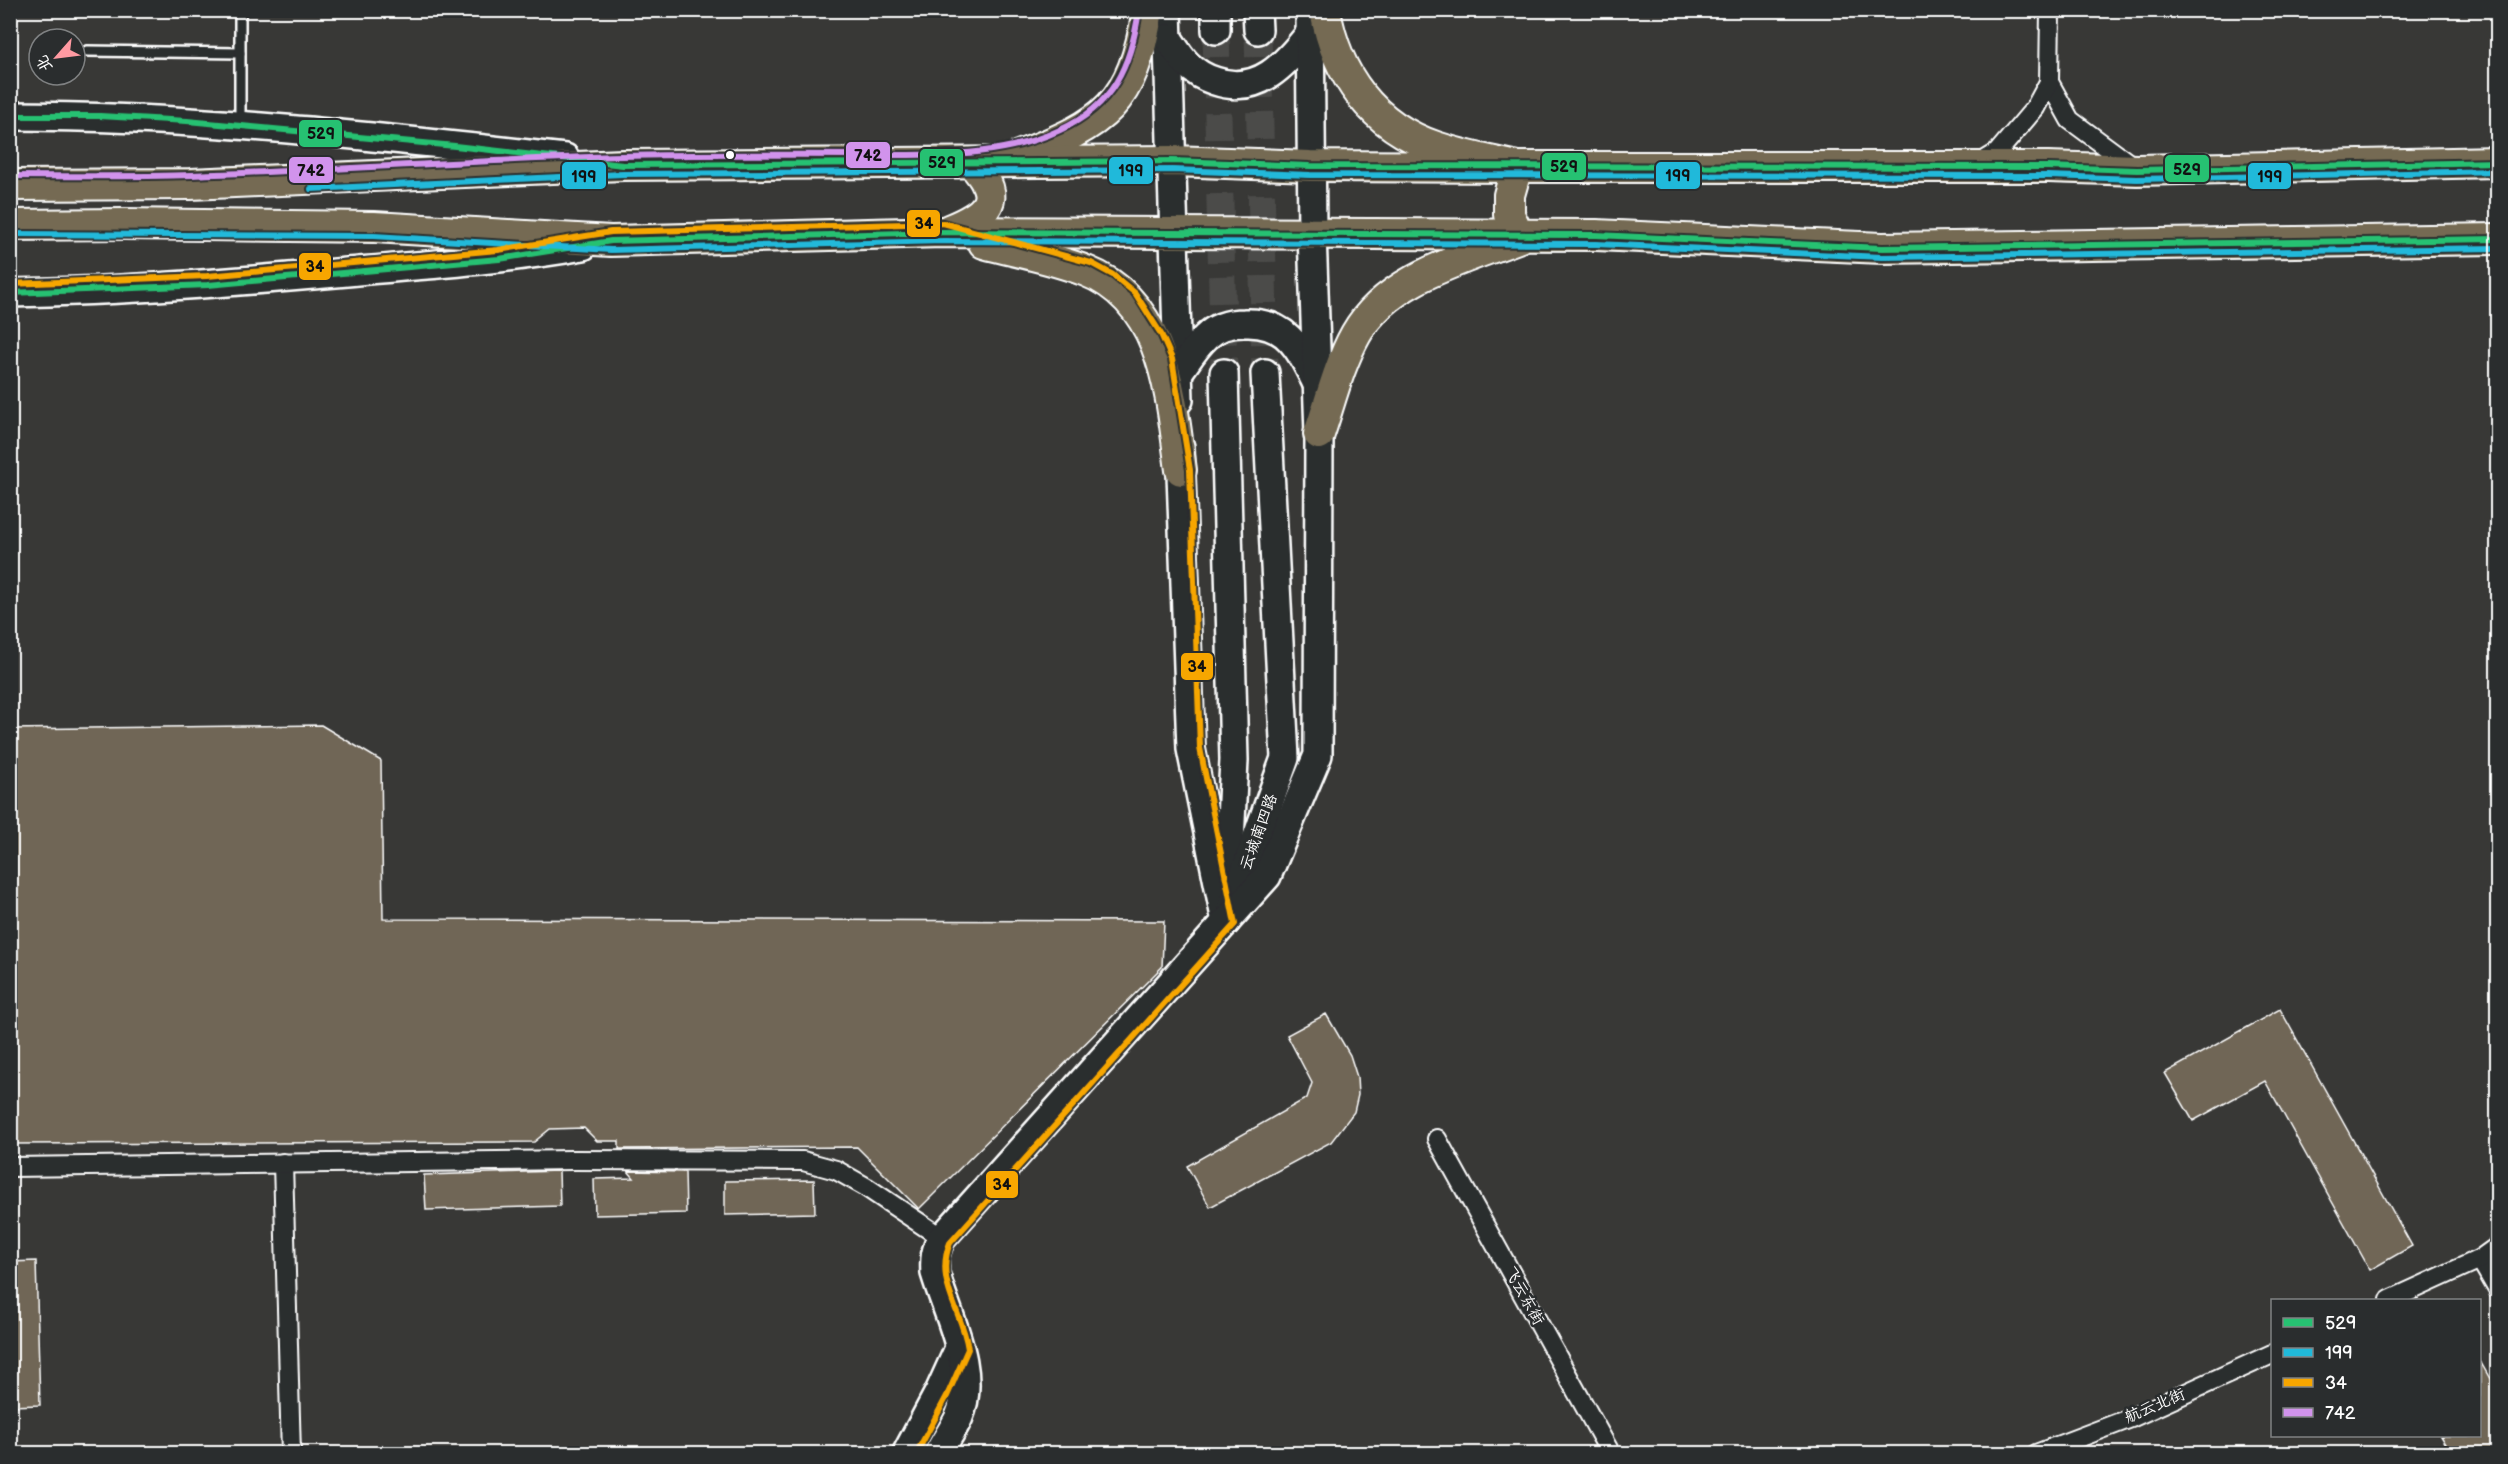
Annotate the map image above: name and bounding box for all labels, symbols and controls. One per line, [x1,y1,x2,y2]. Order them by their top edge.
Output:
north arrow [27,27,87,87]
text: 北 [33,52,57,75]
line badge: 529 [298,119,343,148]
text: 529 [307,125,335,144]
line badge: 742 [845,141,891,169]
text: 742 [854,147,882,166]
line badge: 529 [919,148,964,177]
unlabelled marker [724,149,736,161]
line badge: 529 [1541,152,1587,181]
text: 529 [928,154,956,173]
line badge: 529 [2164,154,2210,183]
line badge: 742 [288,156,334,184]
line badge: 199 [1108,156,1154,185]
text: 529 [1550,158,1578,177]
line badge: 199 [561,161,607,190]
line badge: 199 [1655,161,1701,190]
text: 529 [2173,161,2201,180]
text: 742 [297,162,325,181]
text: 199 [1118,162,1144,181]
line badge: 199 [2247,162,2292,190]
text: 199 [1665,167,1691,186]
text: 199 [571,168,597,187]
text: 199 [2257,168,2283,187]
line badge: 34 [906,209,941,238]
text: 34 [915,215,934,234]
line badge: 34 [298,252,332,281]
text: 34 [306,258,325,277]
line badge: 34 [1180,652,1214,681]
text: 34 [1188,658,1207,677]
street label: 云城南四路 [1236,791,1282,873]
line badge: 34 [985,1170,1019,1199]
text: 34 [993,1176,1012,1195]
street label: 飞云东街 [1500,1263,1548,1329]
legend [2271,1299,2481,1437]
text: 529 [2325,1313,2356,1334]
text: 199 [2325,1343,2353,1364]
text: 34 [2325,1373,2347,1394]
street label: 航云北街 [2122,1385,2188,1427]
text: 742 [2325,1403,2356,1424]

